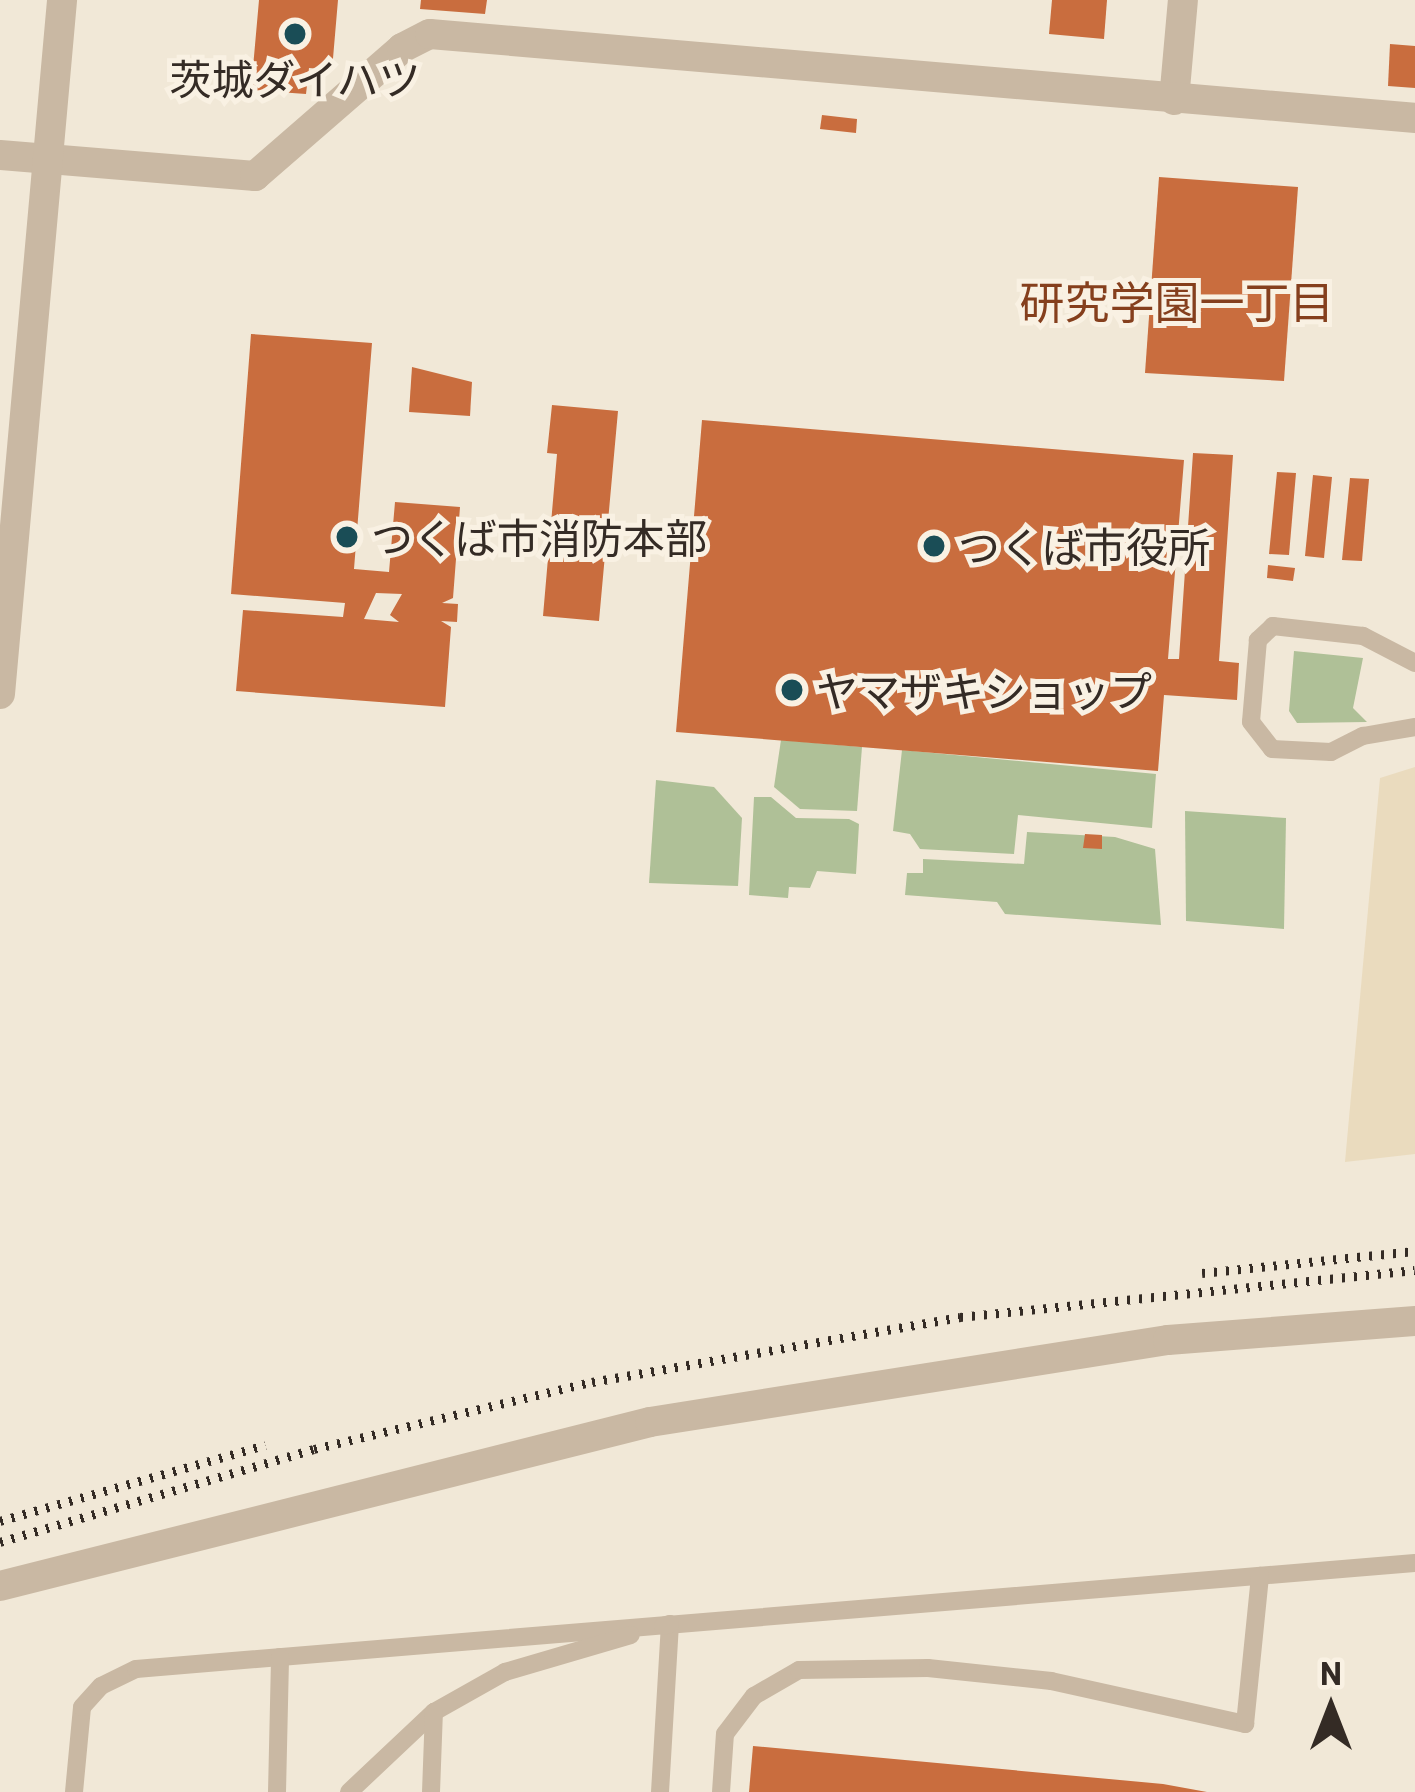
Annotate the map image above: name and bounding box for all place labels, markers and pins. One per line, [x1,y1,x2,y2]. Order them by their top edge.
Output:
marker: 茨城ダイハツ [282,21,308,47]
place label: 茨城ダイハツ [169,53,421,103]
place label: つくば市消防本部 [371,512,707,562]
place label: つくば市役所 [958,521,1210,571]
marker: つくば市消防本部 [334,524,360,550]
marker: つくば市役所 [921,533,947,559]
place label: ヤマザキショップ [816,665,1152,715]
marker: ヤマザキショップ [779,677,805,703]

